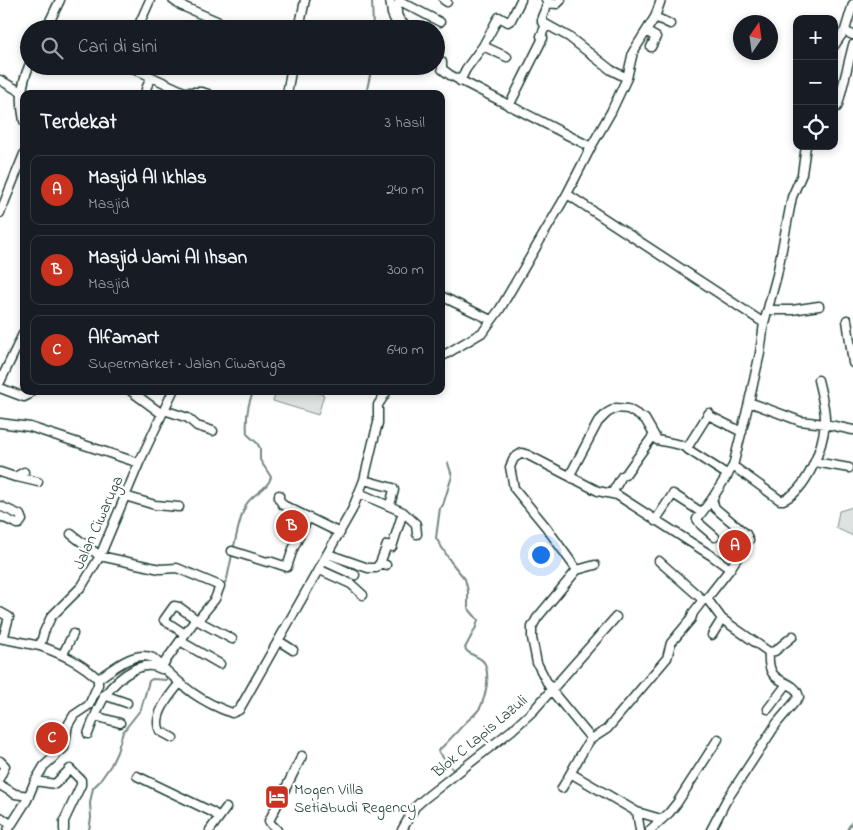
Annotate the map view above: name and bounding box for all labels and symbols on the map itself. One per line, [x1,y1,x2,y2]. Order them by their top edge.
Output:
north arrow [733,15,778,60]
street label: Jalan Ciwaruga [67,472,130,574]
pin: B [276,507,308,545]
pin: A [719,527,751,565]
your location [528,542,554,568]
street label: Blok C Lapis Lazuli [426,689,533,784]
pin: C [36,719,68,757]
place label: Mogen Villa Setiabudi Regency [294,778,416,820]
hotel icon: Mogen Villa Setiabudi Regency [264,784,290,810]

